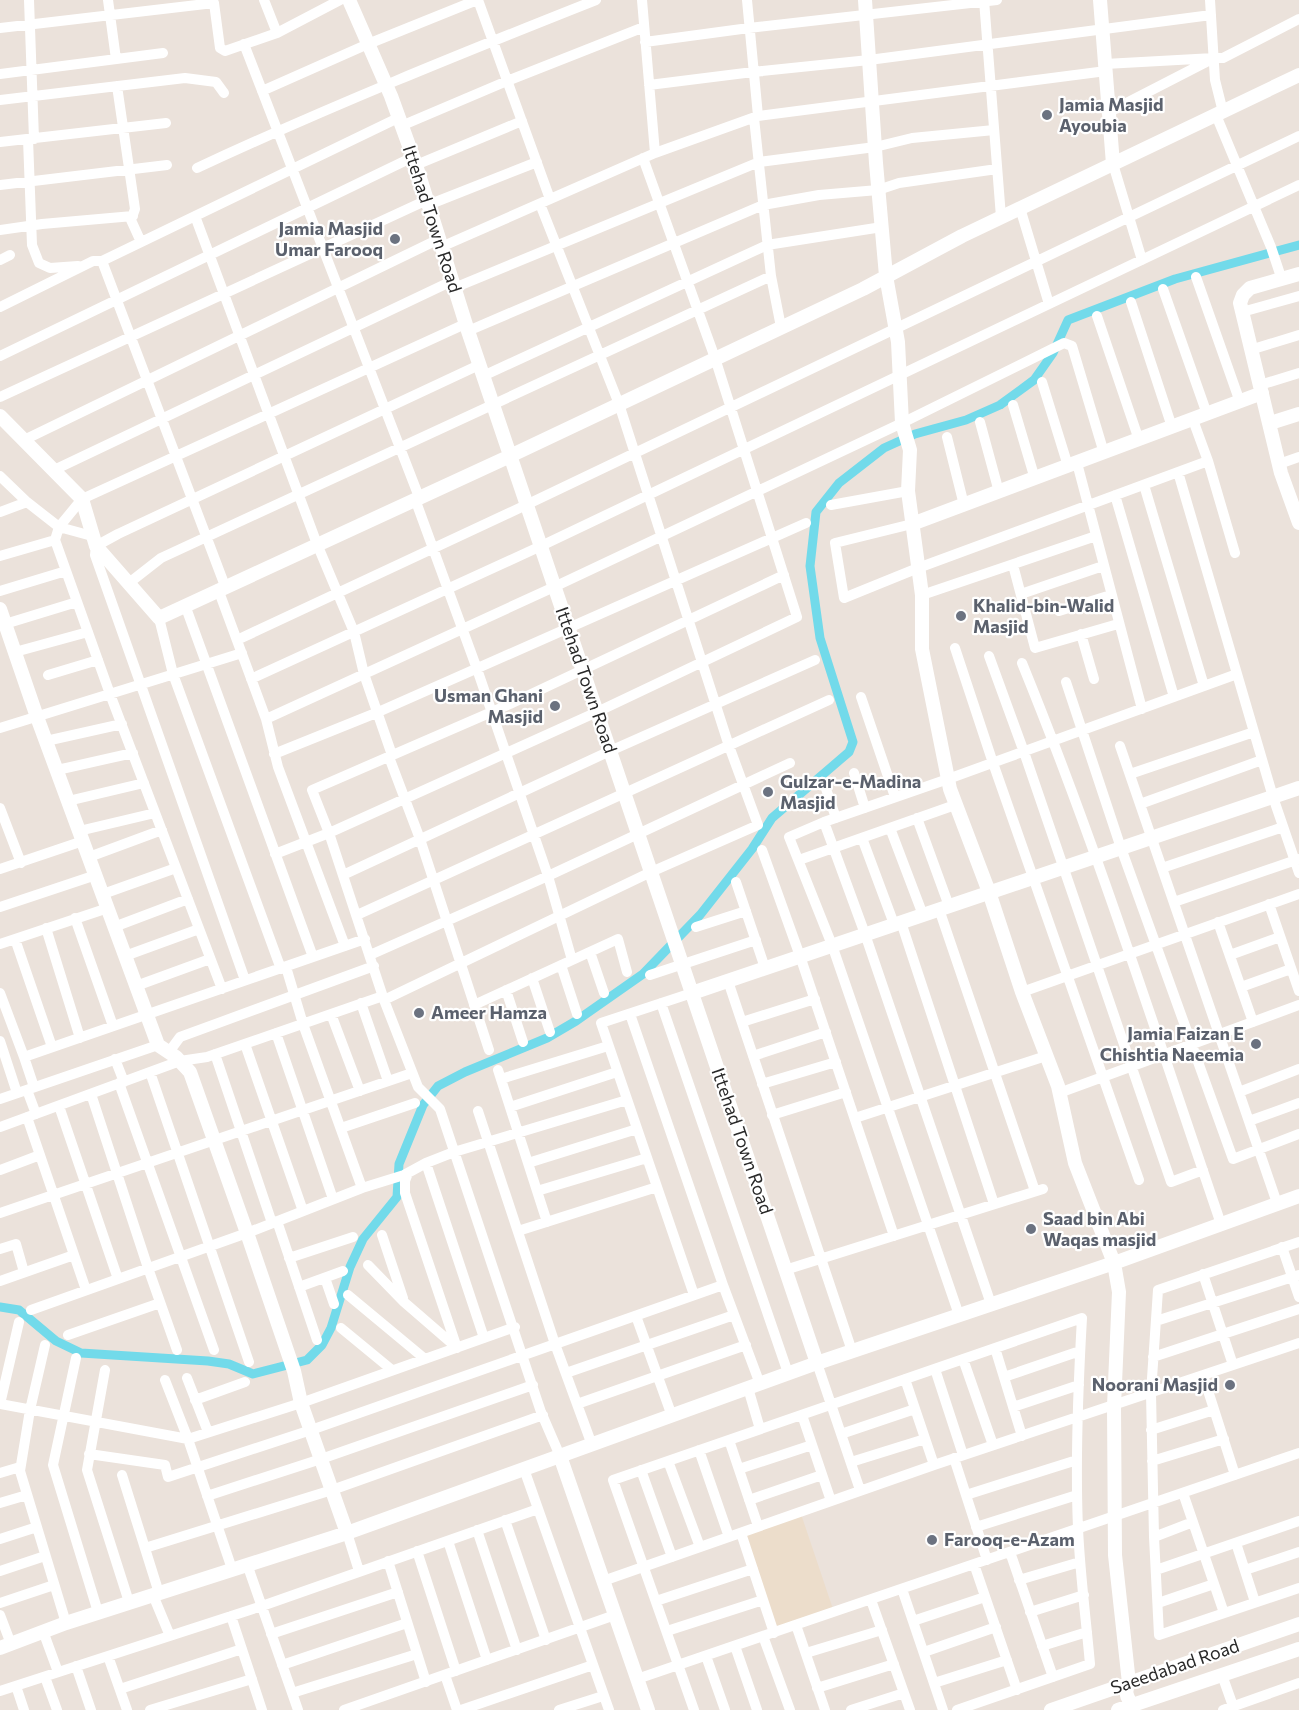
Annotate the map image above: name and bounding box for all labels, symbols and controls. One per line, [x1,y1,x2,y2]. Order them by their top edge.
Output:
place label: Jamia Masjid Ayoubia [1059,93,1163,136]
marker: Jamia Masjid Ayoubia [1040,108,1054,122]
street label: Ittehad Town Road [399,142,467,295]
place label: Jamia Masjid Umar Farooq [275,217,383,260]
marker: Jamia Masjid Umar Farooq [388,232,402,246]
place label: Khalid-bin-Walid Masjid [973,594,1114,637]
street label: Ittehad Town Road [552,604,622,756]
marker: Khalid-bin-Walid Masjid [954,609,968,623]
place label: Usman Ghani Masjid [434,684,543,727]
marker: Usman Ghani Masjid [548,699,562,713]
place label: Gulzar-e-Madina Masjid [780,770,921,813]
marker: Gulzar-e-Madina Masjid [761,785,775,799]
place label: Ameer Hamza [431,1001,547,1023]
marker: Ameer Hamza [412,1006,426,1020]
place label: Jamia Faizan E Chishtia Naeemia [1100,1022,1244,1065]
marker: Jamia Faizan E Chishtia Naeemia [1249,1037,1263,1051]
street label: Ittehad Town Road [708,1065,778,1217]
place label: Saad bin Abi Waqas masjid [1043,1207,1156,1250]
marker: Saad bin Abi Waqas masjid [1024,1222,1038,1236]
place label: Noorani Masjid [1092,1373,1218,1395]
marker: Noorani Masjid [1223,1378,1237,1392]
place label: Farooq-e-Azam [944,1528,1075,1550]
marker: Farooq-e-Azam [925,1533,939,1547]
street label: Saeedabad Road [1107,1634,1242,1698]

